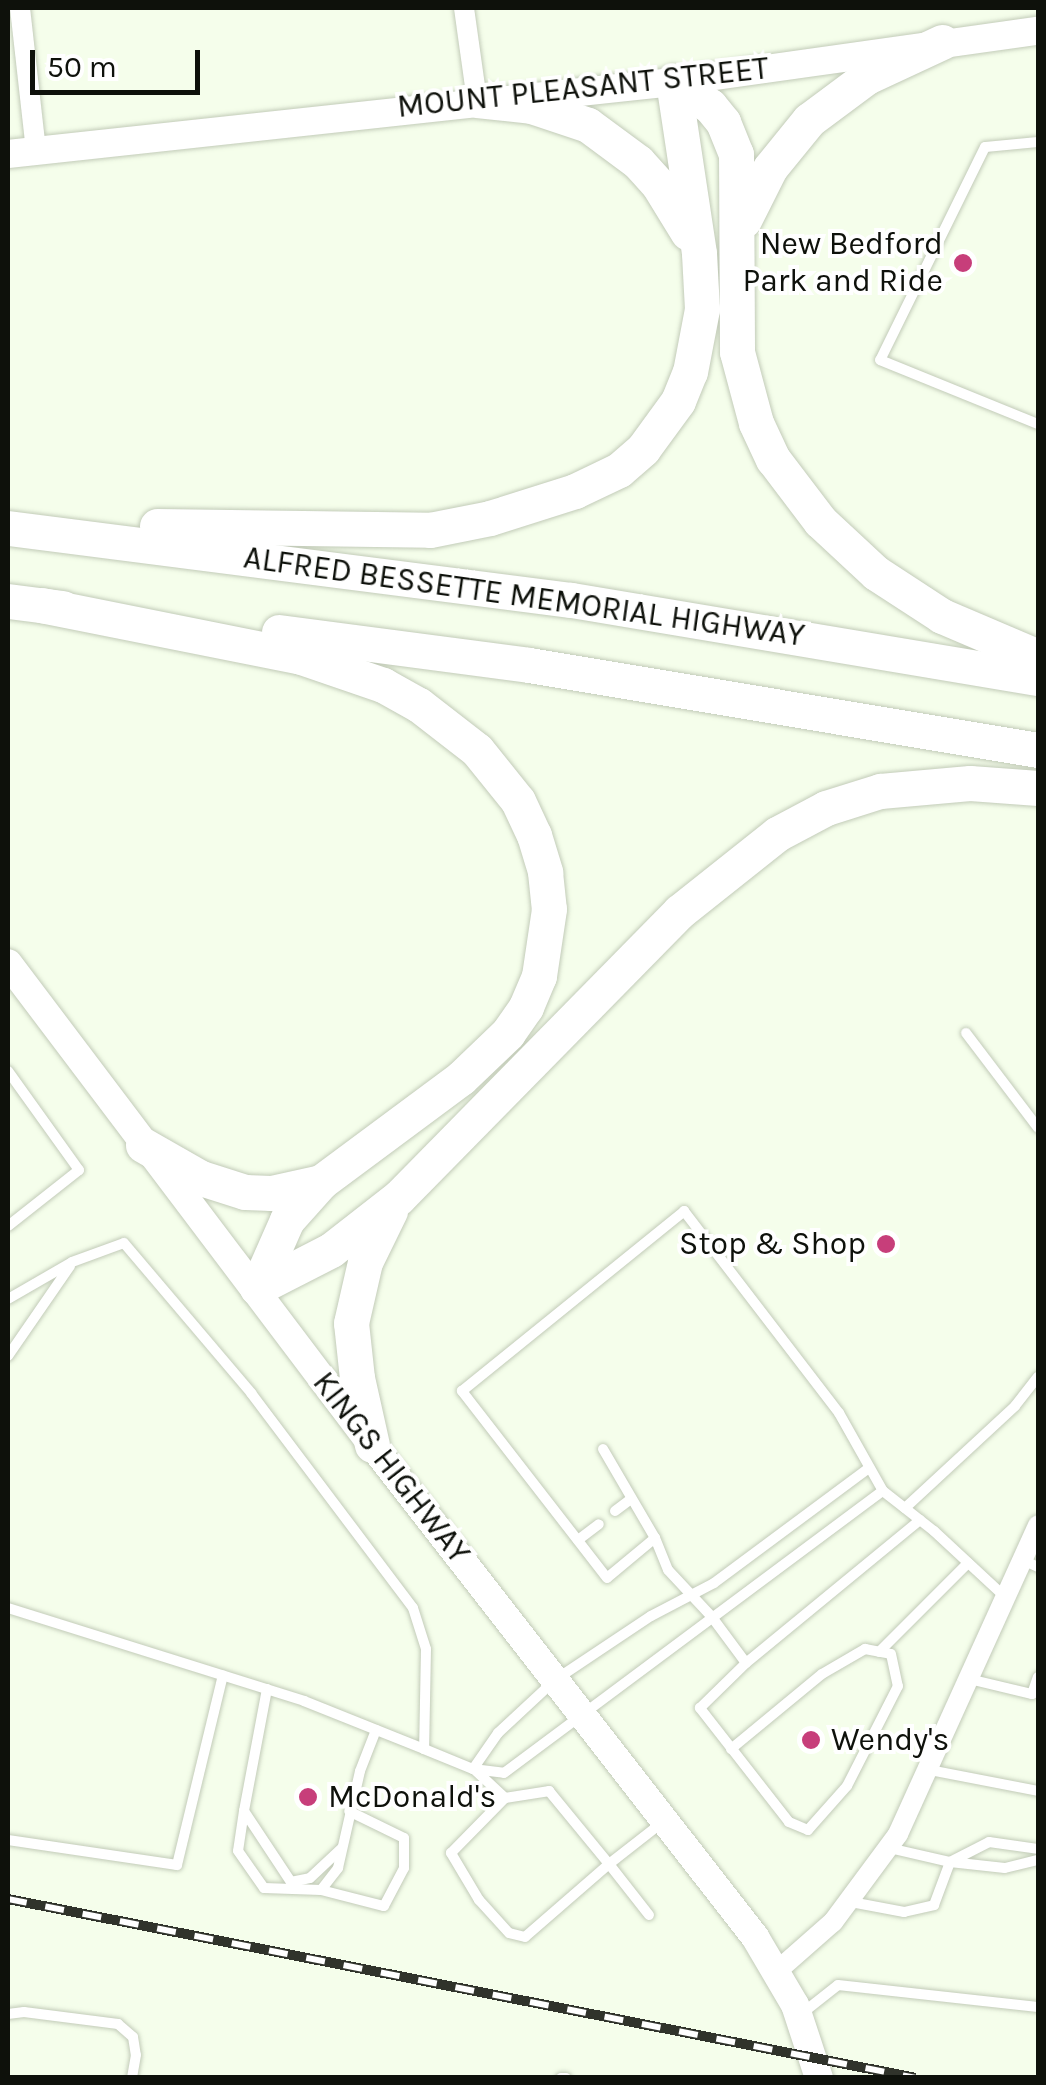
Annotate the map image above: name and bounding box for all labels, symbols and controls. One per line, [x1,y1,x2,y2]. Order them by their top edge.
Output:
scale bar [35,30,205,92]
text: 50 m [47,49,117,85]
street label: MOUNT PLEASANT STREET [395,49,771,127]
place label: New Bedford Park and Ride [742,226,943,301]
marker: New Bedford Park and Ride [952,252,974,274]
street label: ALFRED BESSETTE MEMORIAL HIGHWAY [241,539,807,655]
place label: Stop & Shop [679,1225,866,1263]
marker: Stop & Shop [875,1233,897,1255]
street label: KINGS HIGHWAY [304,1364,478,1572]
place label: Wendy's [831,1721,949,1759]
marker: Wendy's [800,1729,822,1751]
place label: McDonald's [328,1778,496,1816]
marker: McDonald's [297,1786,319,1808]

